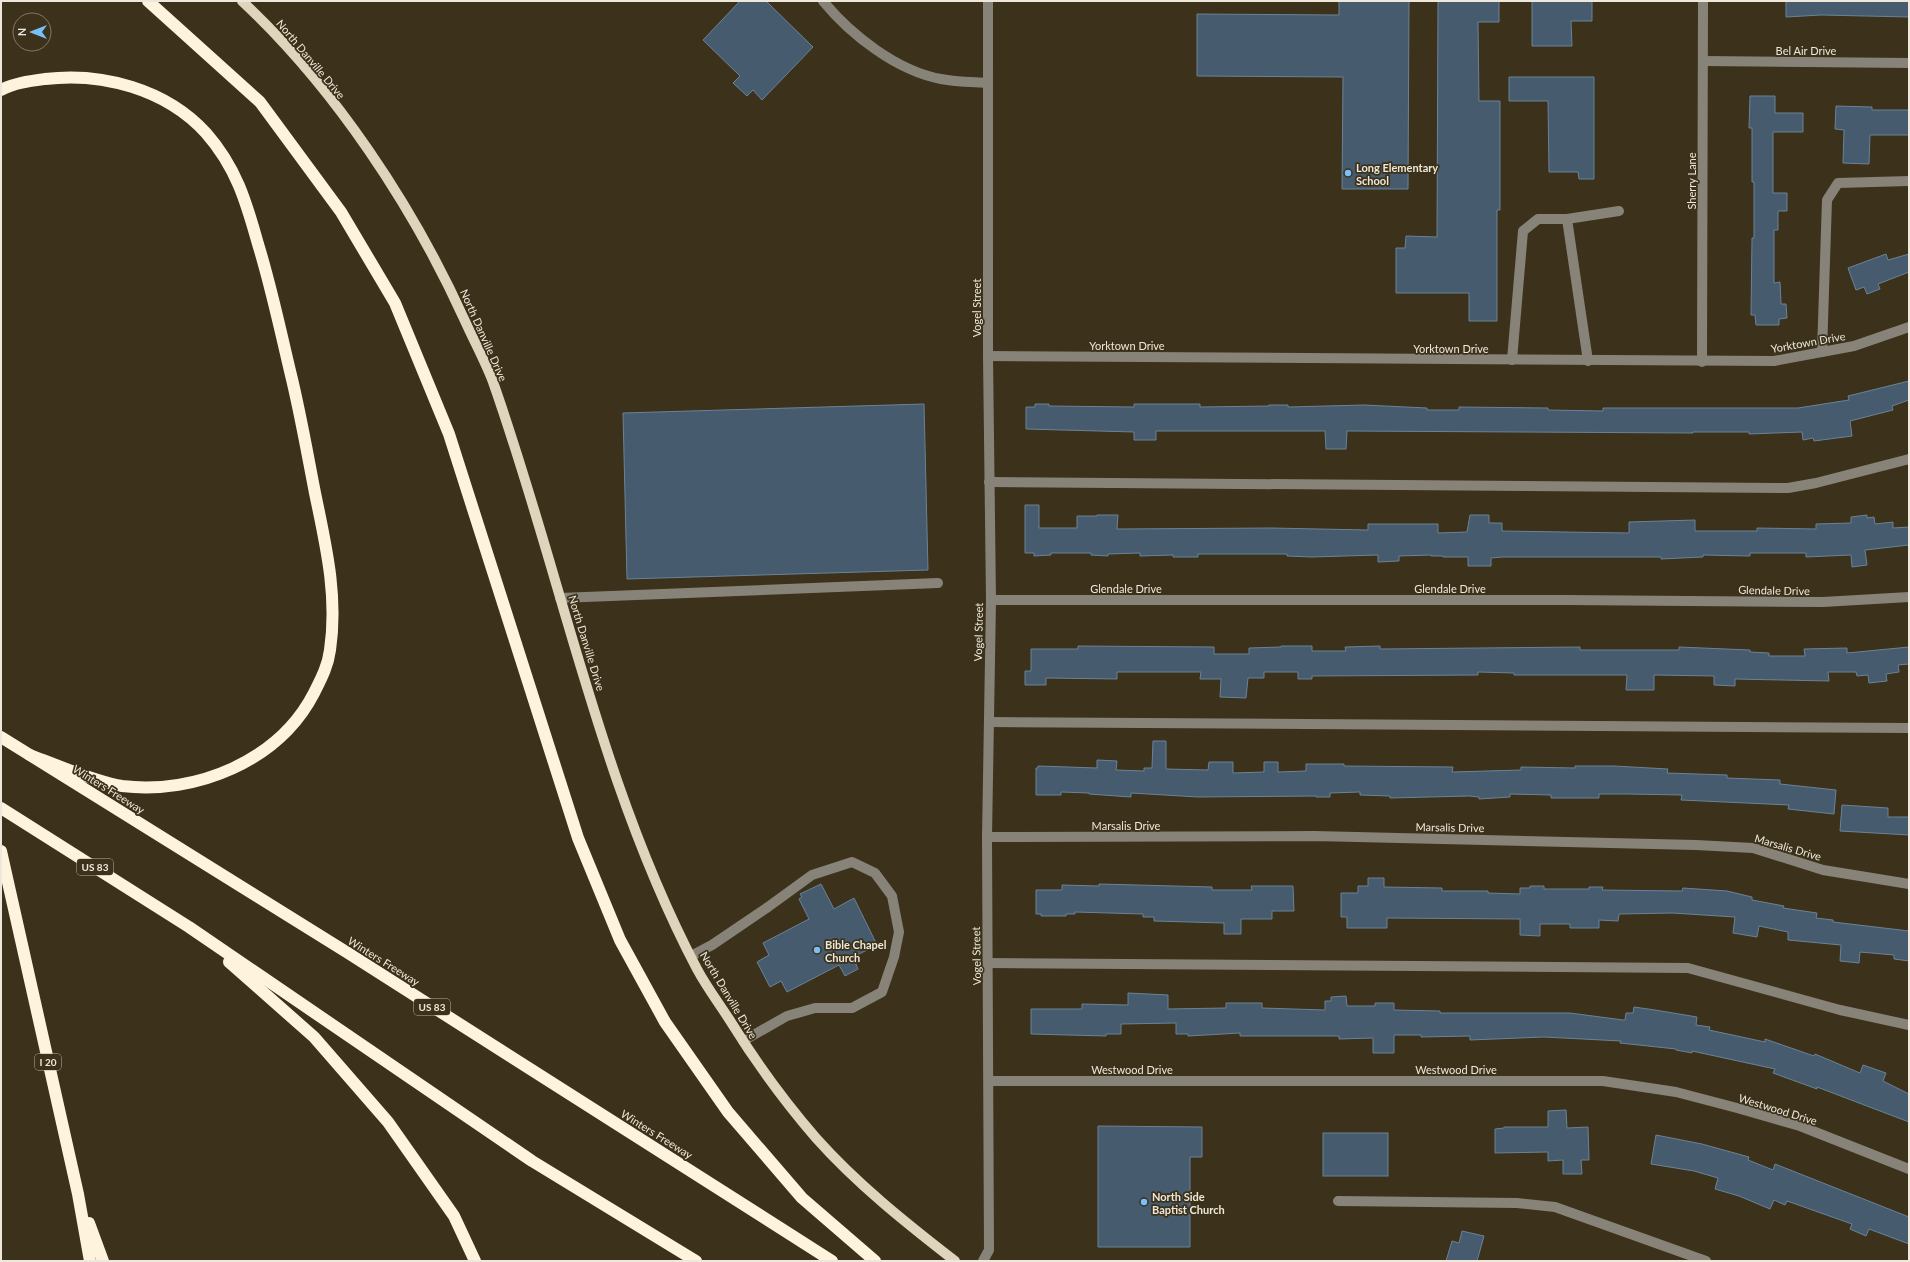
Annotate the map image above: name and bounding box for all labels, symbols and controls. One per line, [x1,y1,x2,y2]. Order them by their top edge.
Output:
north arrow [12,12,52,52]
street label: North Danville Drive [274,17,348,101]
text: N [15,28,28,36]
street label: Bel Air Drive [1776,44,1837,57]
street label: Sherry Lane [1685,152,1698,210]
place label: Long Elementary School [1356,161,1438,187]
marker: Long Elementary School [1343,168,1353,178]
street label: Vogel Street [970,279,983,337]
street label: North Danville Drive [458,287,510,383]
street label: Yorktown Drive [1770,329,1846,355]
street label: Yorktown Drive [1089,339,1165,352]
street label: Yorktown Drive [1413,342,1489,355]
street label: Glendale Drive [1090,582,1162,595]
street label: Glendale Drive [1414,582,1486,595]
street label: Glendale Drive [1738,583,1810,597]
street label: North Danville Drive [566,594,608,693]
street label: Vogel Street [971,603,985,661]
street label: Winters Freeway [71,762,147,816]
street label: Marsalis Drive [1092,819,1161,832]
street label: Marsalis Drive [1416,820,1485,834]
street label: Marsalis Drive [1753,831,1823,863]
road number: US 83 [77,859,113,875]
street label: Vogel Street [969,927,983,985]
street label: Winters Freeway [346,934,422,988]
place label: Bible Chapel Church [825,938,887,964]
marker: Bible Chapel Church [812,945,822,955]
street label: North Danville Drive [698,949,760,1041]
road number: US 83 [414,999,450,1015]
road number: I 20 [35,1054,61,1070]
street label: Westwood Drive [1091,1063,1173,1076]
street label: Westwood Drive [1415,1063,1497,1076]
street label: Westwood Drive [1737,1091,1819,1127]
street label: Winters Freeway [619,1107,695,1161]
place label: North Side Baptist Church [1152,1190,1225,1216]
marker: North Side Baptist Church [1139,1197,1149,1207]

